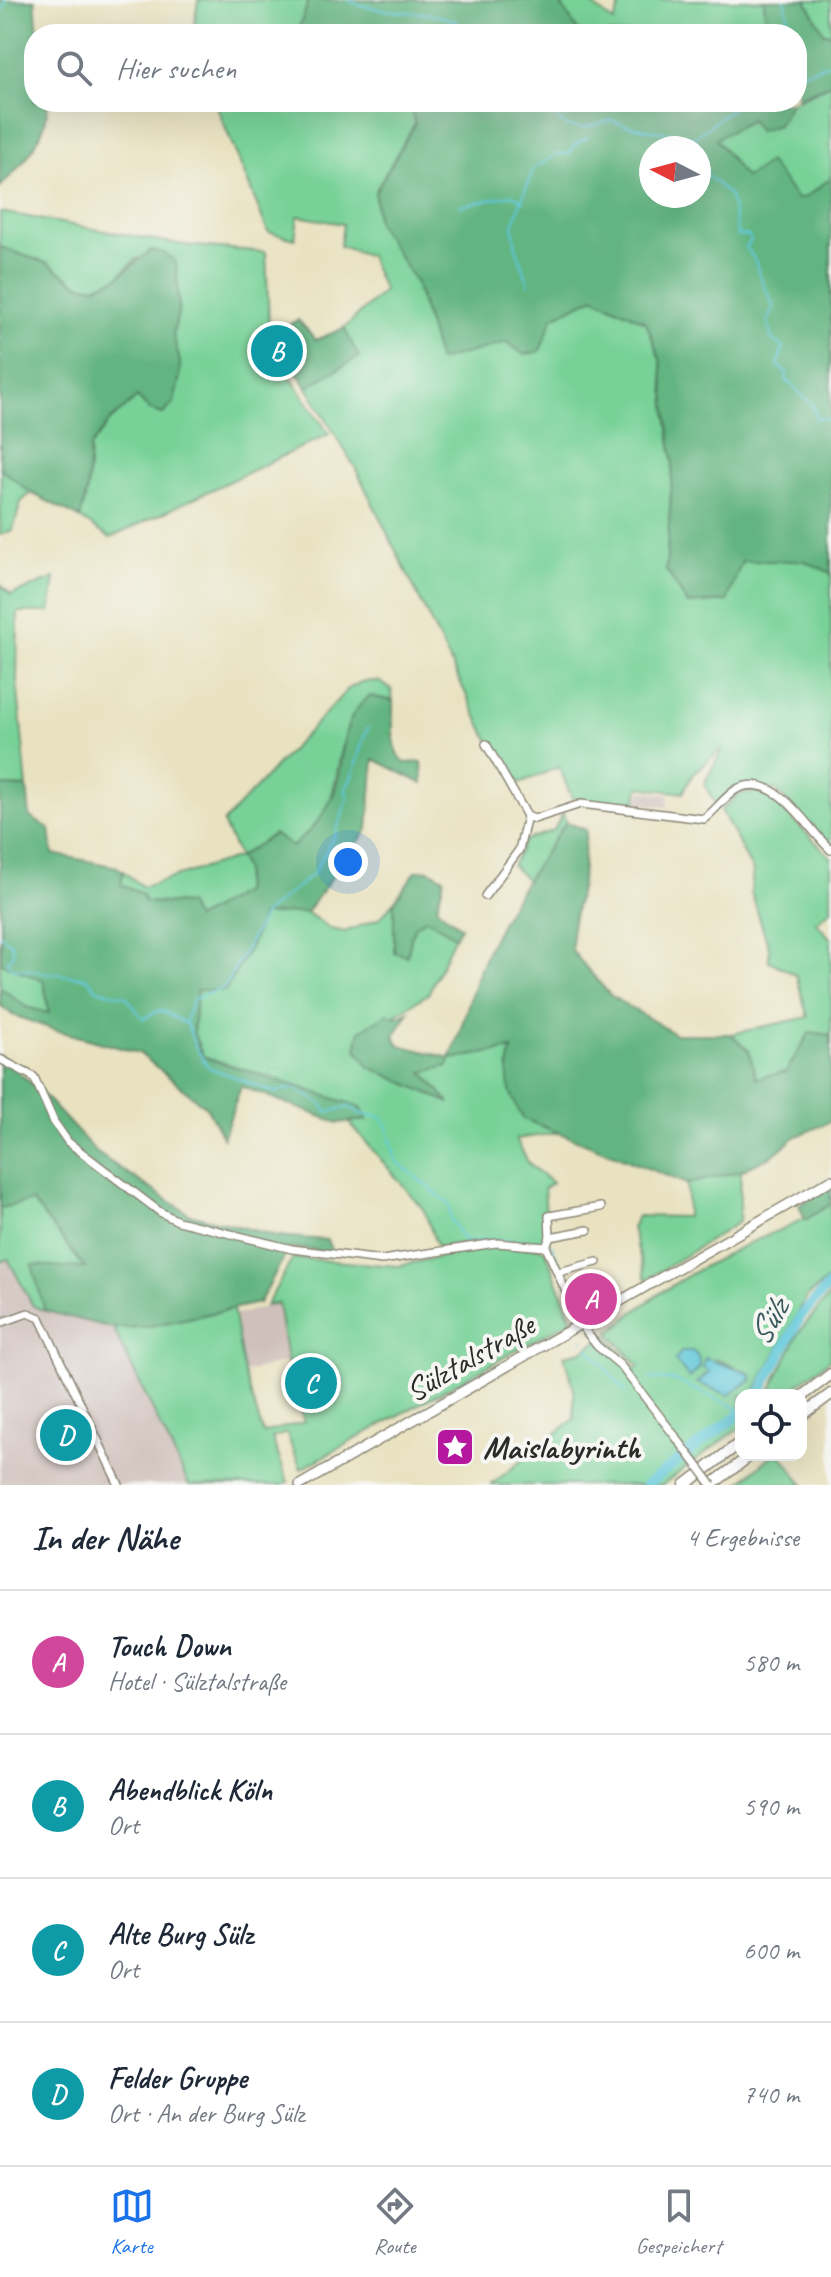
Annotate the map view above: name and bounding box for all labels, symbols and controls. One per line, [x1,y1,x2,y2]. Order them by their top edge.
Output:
search box [24,24,807,112]
icon: search [52,46,96,90]
text: Hier suchen [116,49,236,87]
north arrow [639,136,711,208]
pin: B [251,321,303,381]
your location [328,842,368,882]
pin: A [565,1269,617,1329]
water label: Sülz [738,1287,801,1353]
street label: Sülztalstraße [398,1303,544,1411]
pin: C [285,1353,337,1413]
map controls [735,1389,807,1461]
button: locate [735,1389,807,1461]
pin: D [40,1405,92,1465]
place icon: Maislabyrinth [434,1426,476,1468]
place label: Maislabyrinth [483,1427,641,1468]
text: In der Nähe [32,1516,178,1559]
text: 4 Ergebnisse [686,1521,799,1554]
text: Touch Down [108,1627,231,1665]
text: A [51,1646,65,1679]
text: 580 m [743,1646,799,1679]
text: Hotel · Sülztalstraße [108,1665,286,1698]
text: Abendblick Köln [108,1771,272,1809]
text: B [51,1790,65,1823]
text: 590 m [743,1790,799,1823]
text: Ort [108,1809,139,1842]
text: Alte Burg Sülz [108,1915,252,1953]
text: C [52,1934,64,1967]
text: 600 m [743,1934,799,1967]
text: Ort [108,1953,139,1986]
text: Felder Gruppe [108,2059,247,2097]
text: D [50,2078,66,2111]
text: 740 m [743,2078,799,2111]
text: Ort · An der Burg Sülz [108,2097,304,2130]
tab: Karte [110,2184,154,2260]
tab: Route [373,2184,417,2260]
tab: Gespeichert [636,2184,721,2260]

